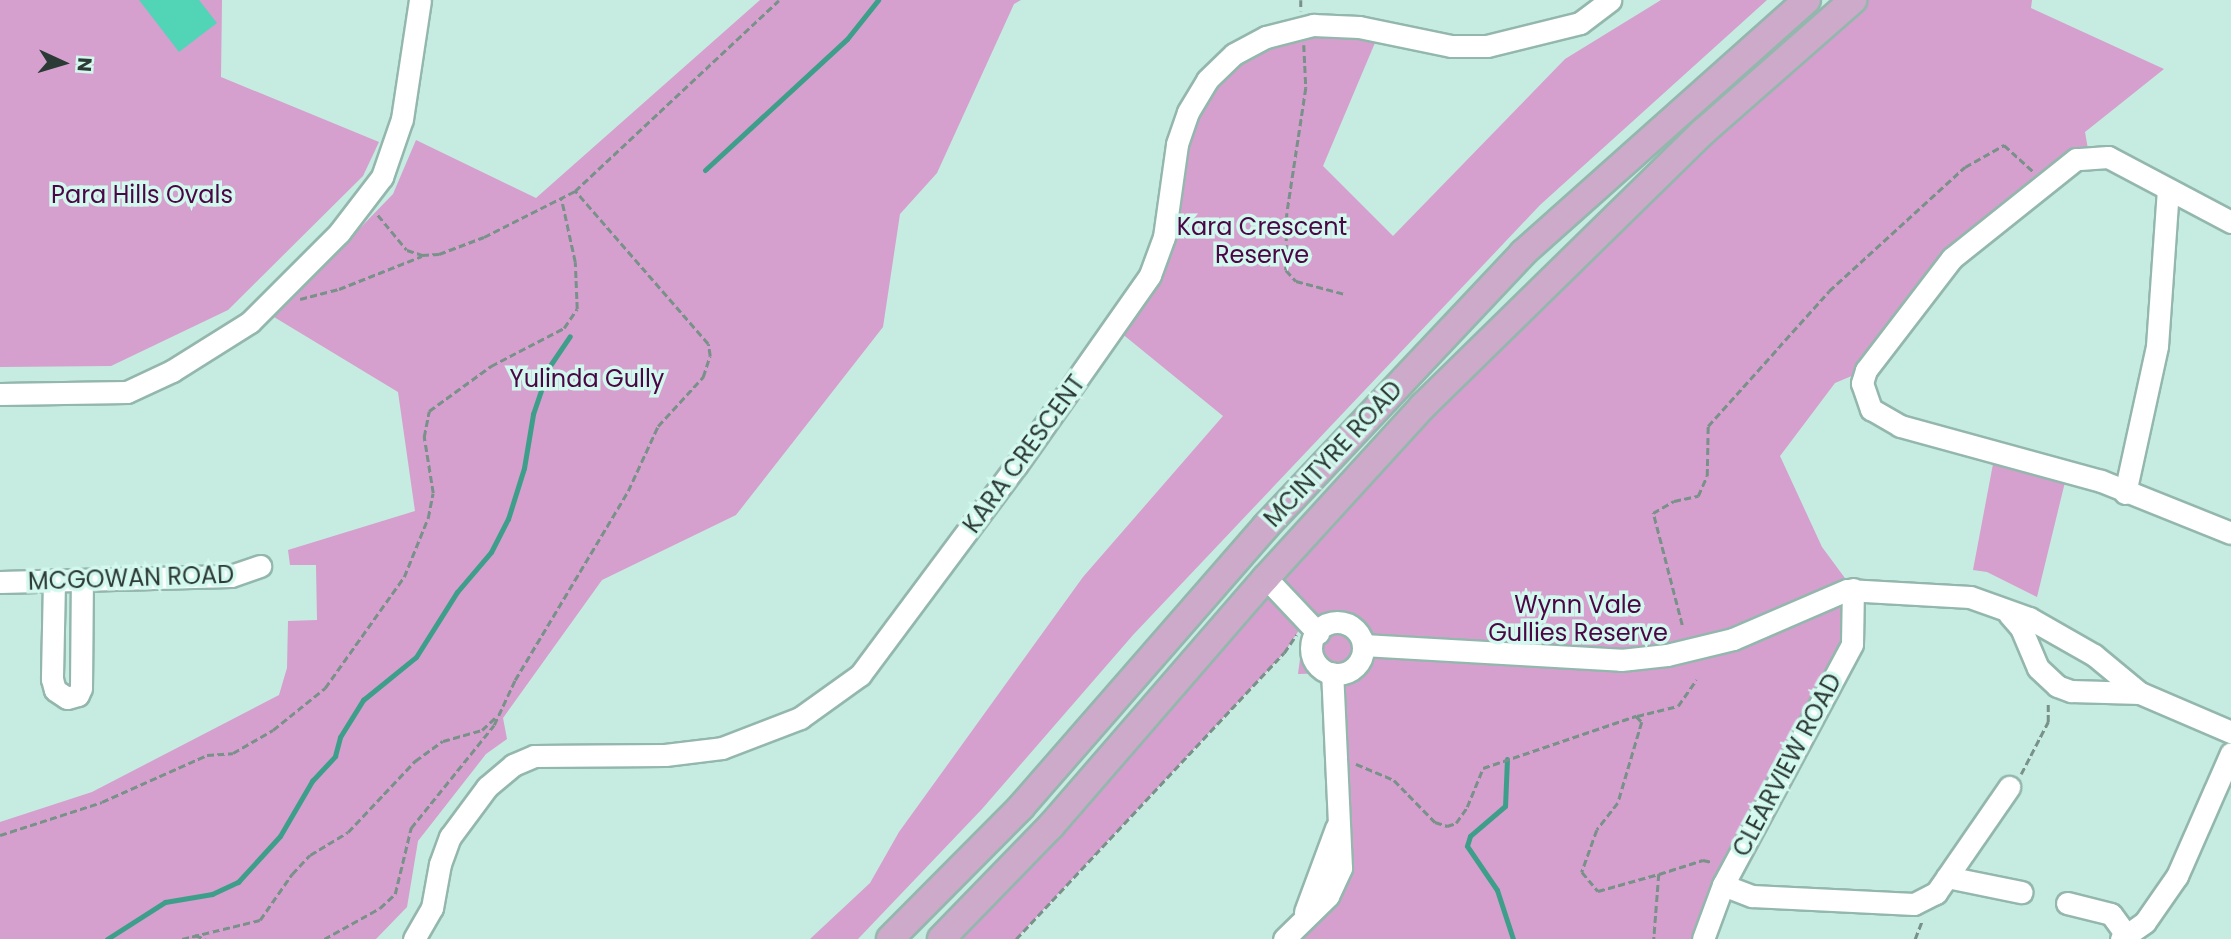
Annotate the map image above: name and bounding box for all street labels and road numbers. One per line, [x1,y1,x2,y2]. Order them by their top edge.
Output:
street label: KARA CRESCENT [957,370,1091,538]
street label: MCINTYRE ROAD [1258,375,1408,533]
street label: MCGOWAN ROAD [27,560,235,596]
street label: CLEARVIEW ROAD [1727,669,1847,861]

